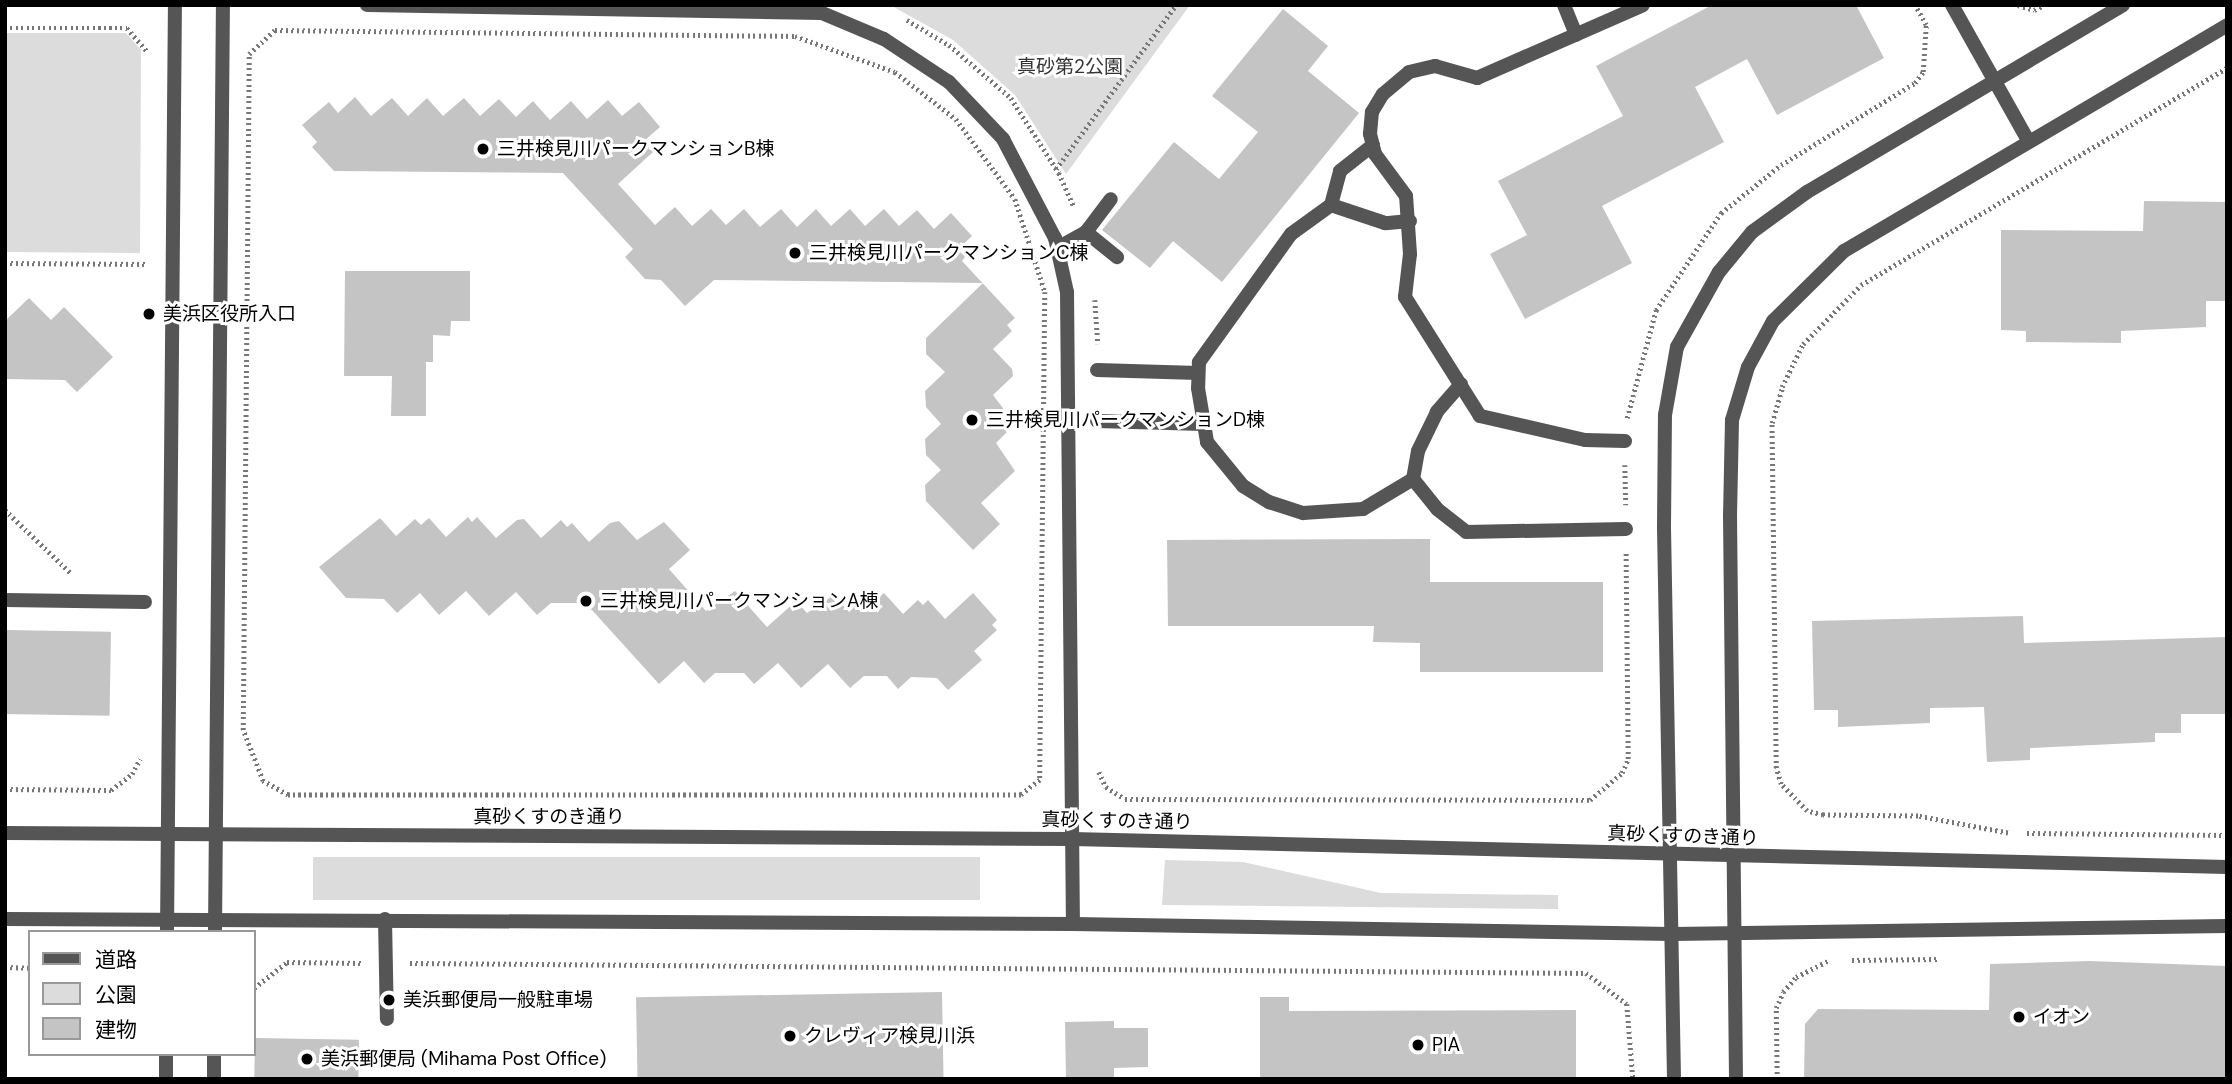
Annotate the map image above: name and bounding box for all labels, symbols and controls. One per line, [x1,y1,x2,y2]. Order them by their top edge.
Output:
park label: 真砂第2公園 [1017,56,1123,78]
place label: 三井検見川パークマンションB棟 [497,138,774,160]
marker: 三井検見川パークマンションB棟 [475,141,491,157]
place label: 三井検見川パークマンションC棟 [809,242,1089,264]
marker: 三井検見川パークマンションC棟 [787,245,803,261]
place label: 美浜区役所入口 [163,303,296,325]
marker: 美浜区役所入口 [141,306,157,322]
place label: 三井検見川パークマンションD棟 [986,409,1265,431]
marker: 三井検見川パークマンションD棟 [964,412,980,428]
place label: 三井検見川パークマンションA棟 [600,590,879,612]
marker: 三井検見川パークマンションA棟 [578,593,594,609]
street label: 真砂くすのき通り [473,806,625,828]
street label: 真砂くすのき通り [1041,808,1193,834]
street label: 真砂くすのき通り [1607,822,1759,850]
legend [28,930,256,1056]
text: 道路 [95,946,137,974]
text: 公園 [95,981,137,1009]
place label: 美浜郵便局一般駐車場 [403,989,593,1011]
marker: 美浜郵便局一般駐車場 [381,992,397,1008]
place label: イオン [2033,1006,2090,1028]
marker: イオン [2011,1009,2027,1025]
text: 建物 [95,1016,137,1044]
place label: クレヴィア検見川浜 [804,1025,975,1047]
marker: クレヴィア検見川浜 [782,1028,798,1044]
place label: PIA [1432,1034,1460,1056]
marker: PIA [1410,1037,1426,1053]
place label: 美浜郵便局 (Mihama Post Office) [321,1048,606,1070]
marker: 美浜郵便局 (Mihama Post Office) [299,1051,315,1067]

